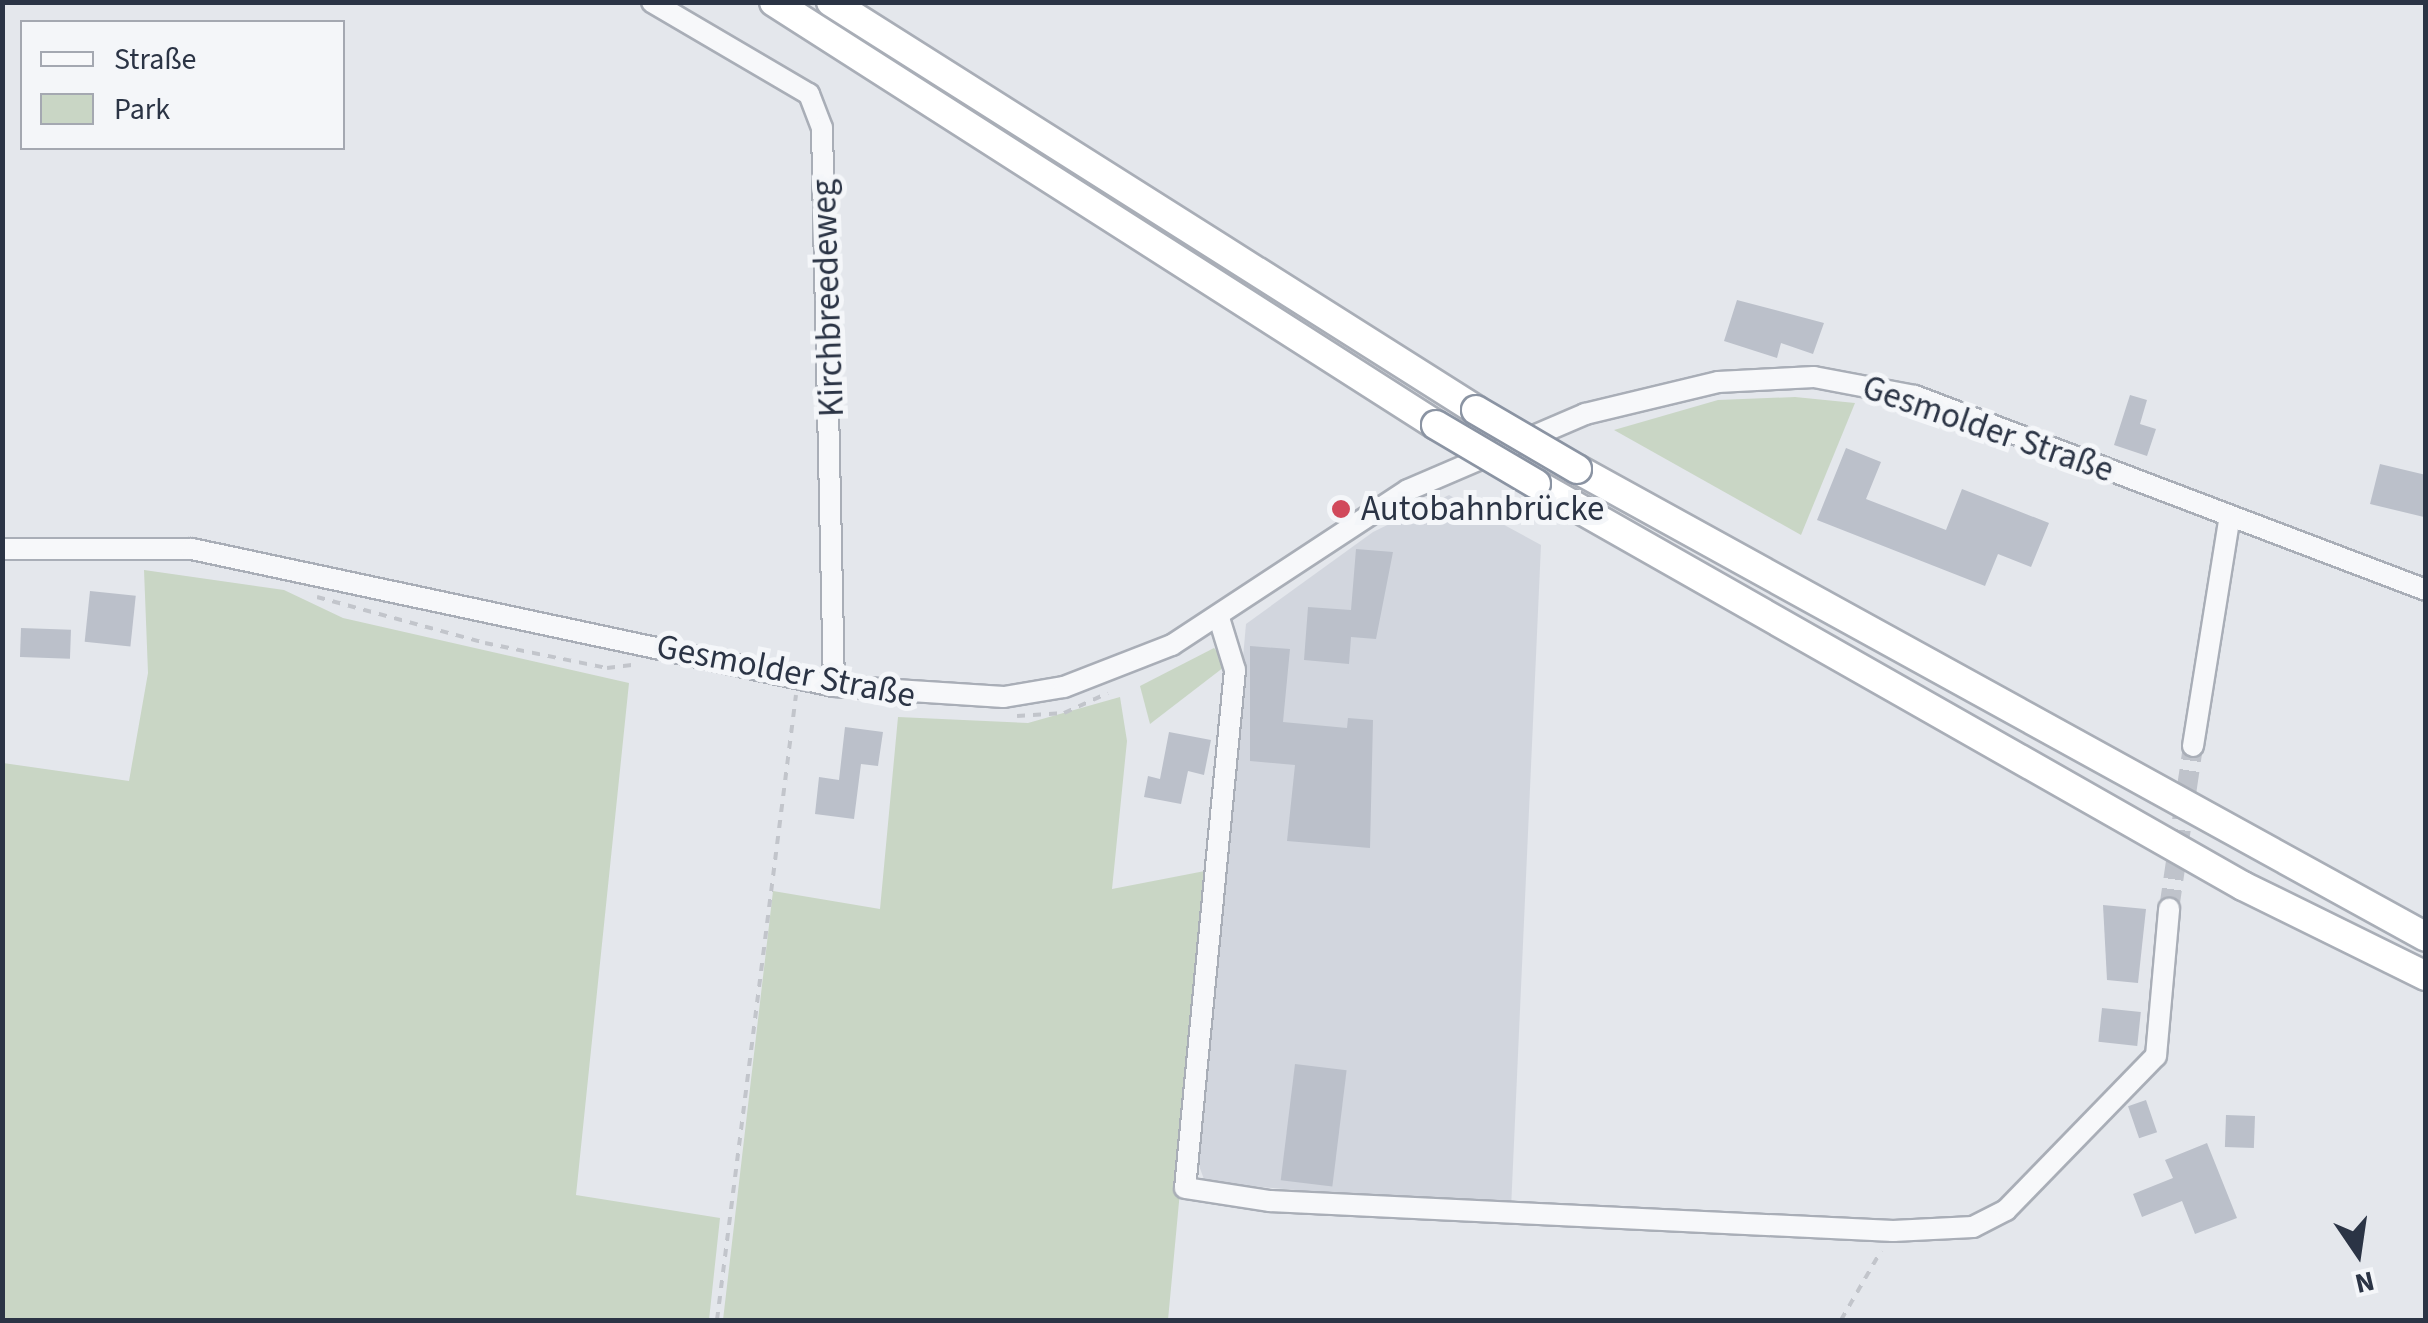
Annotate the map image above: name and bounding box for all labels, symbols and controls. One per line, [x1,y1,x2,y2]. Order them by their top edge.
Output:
legend [20,20,345,150]
text: Straße [114,38,196,81]
text: Park [114,88,170,131]
street label: Kirchbreedeweg [803,178,853,418]
street label: Gesmolder Straße [1857,366,2119,492]
place label: Autobahnbrücke [1361,488,1604,530]
marker: Autobahnbrücke [1330,498,1352,520]
street label: Gesmolder Straße [653,625,919,717]
north arrow [2308,1203,2408,1303]
text: N [2351,1261,2378,1304]

